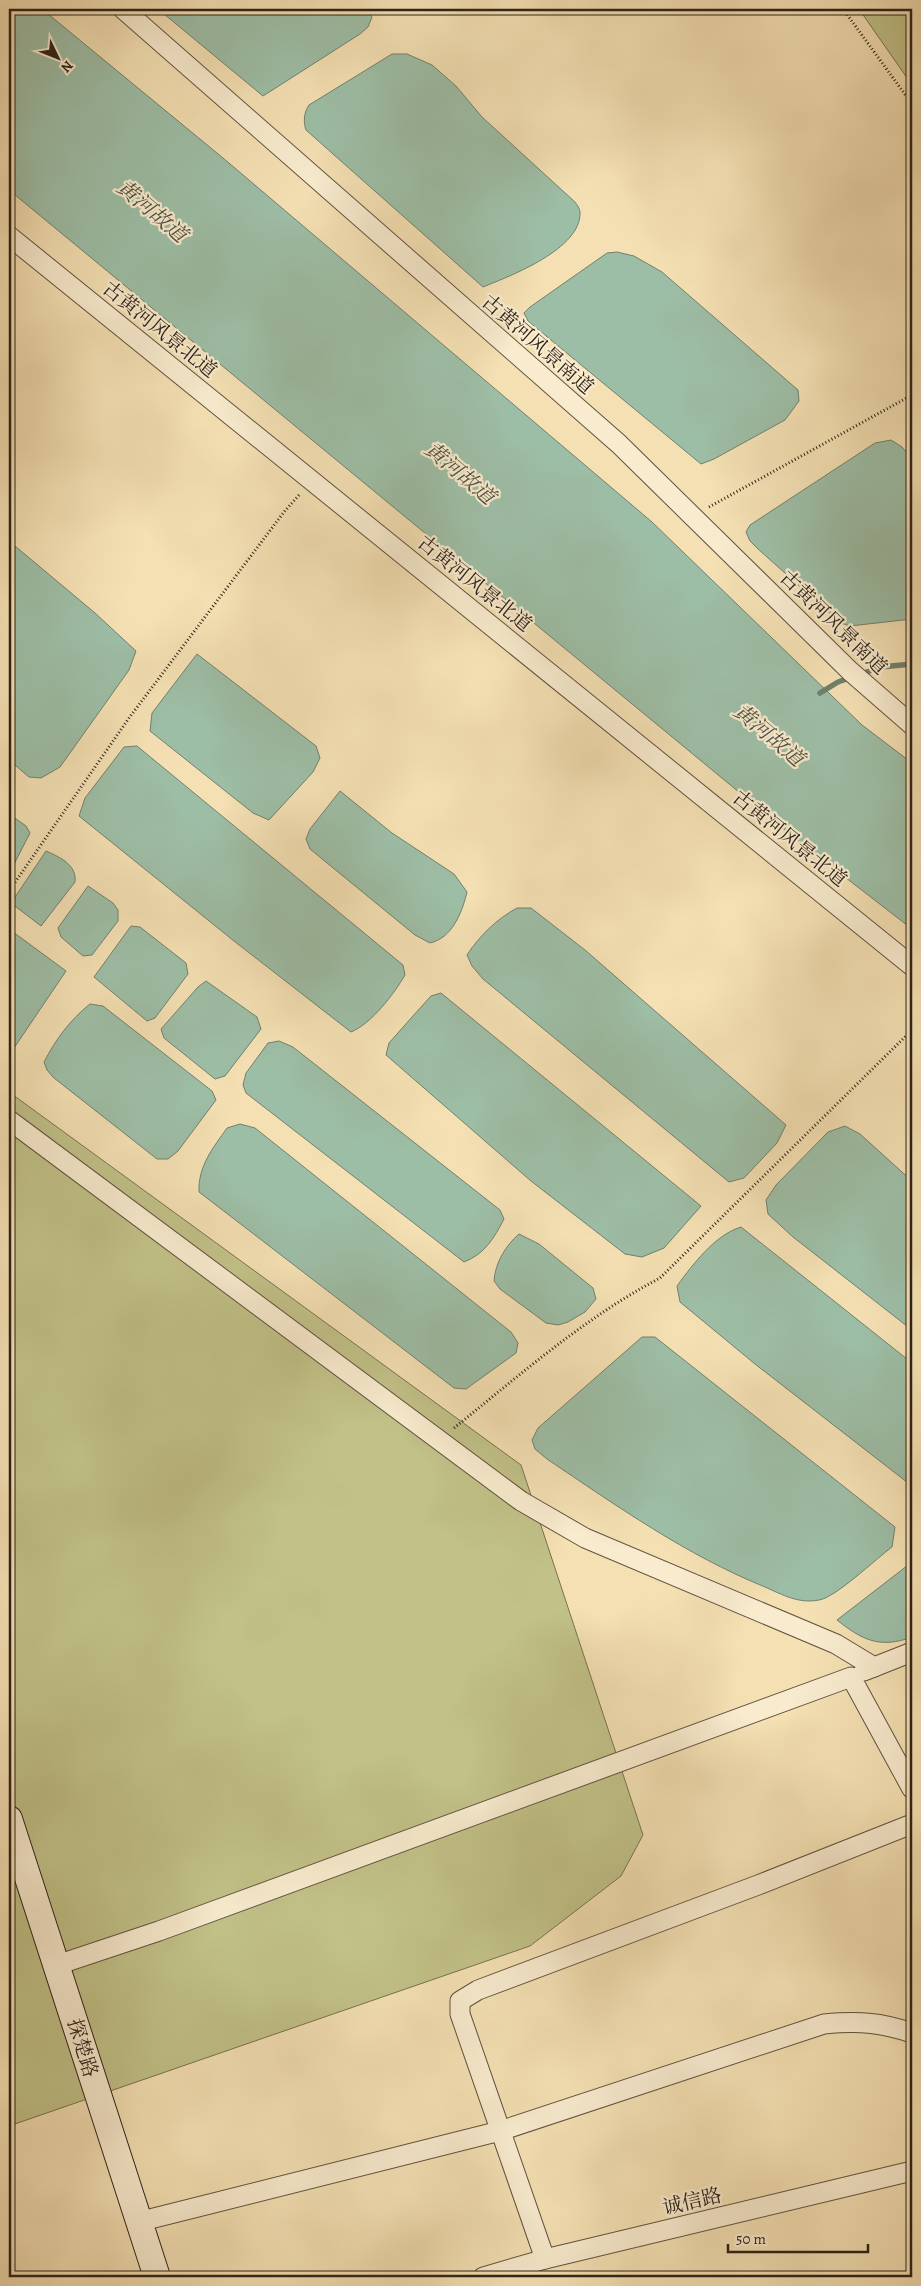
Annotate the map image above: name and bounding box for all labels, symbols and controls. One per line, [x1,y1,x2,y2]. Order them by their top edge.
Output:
north arrow [32,32,82,82]
text: N [57,56,78,77]
water label: 黄河故道 [111,173,195,251]
street label: 古黄河风景北道 [97,275,223,384]
street label: 古黄河风景南道 [476,288,599,400]
water label: 黄河故道 [419,435,503,513]
street label: 古黄河风景北道 [412,529,538,638]
street label: 古黄河风景南道 [774,564,893,681]
water label: 黄河故道 [728,697,812,775]
street label: 古黄河风景北道 [727,784,853,893]
street label: 探楚路 [61,2016,104,2081]
street label: 诚信路 [660,2182,724,2221]
scale bar [728,2221,868,2253]
text: 50 m [736,2229,766,2249]

